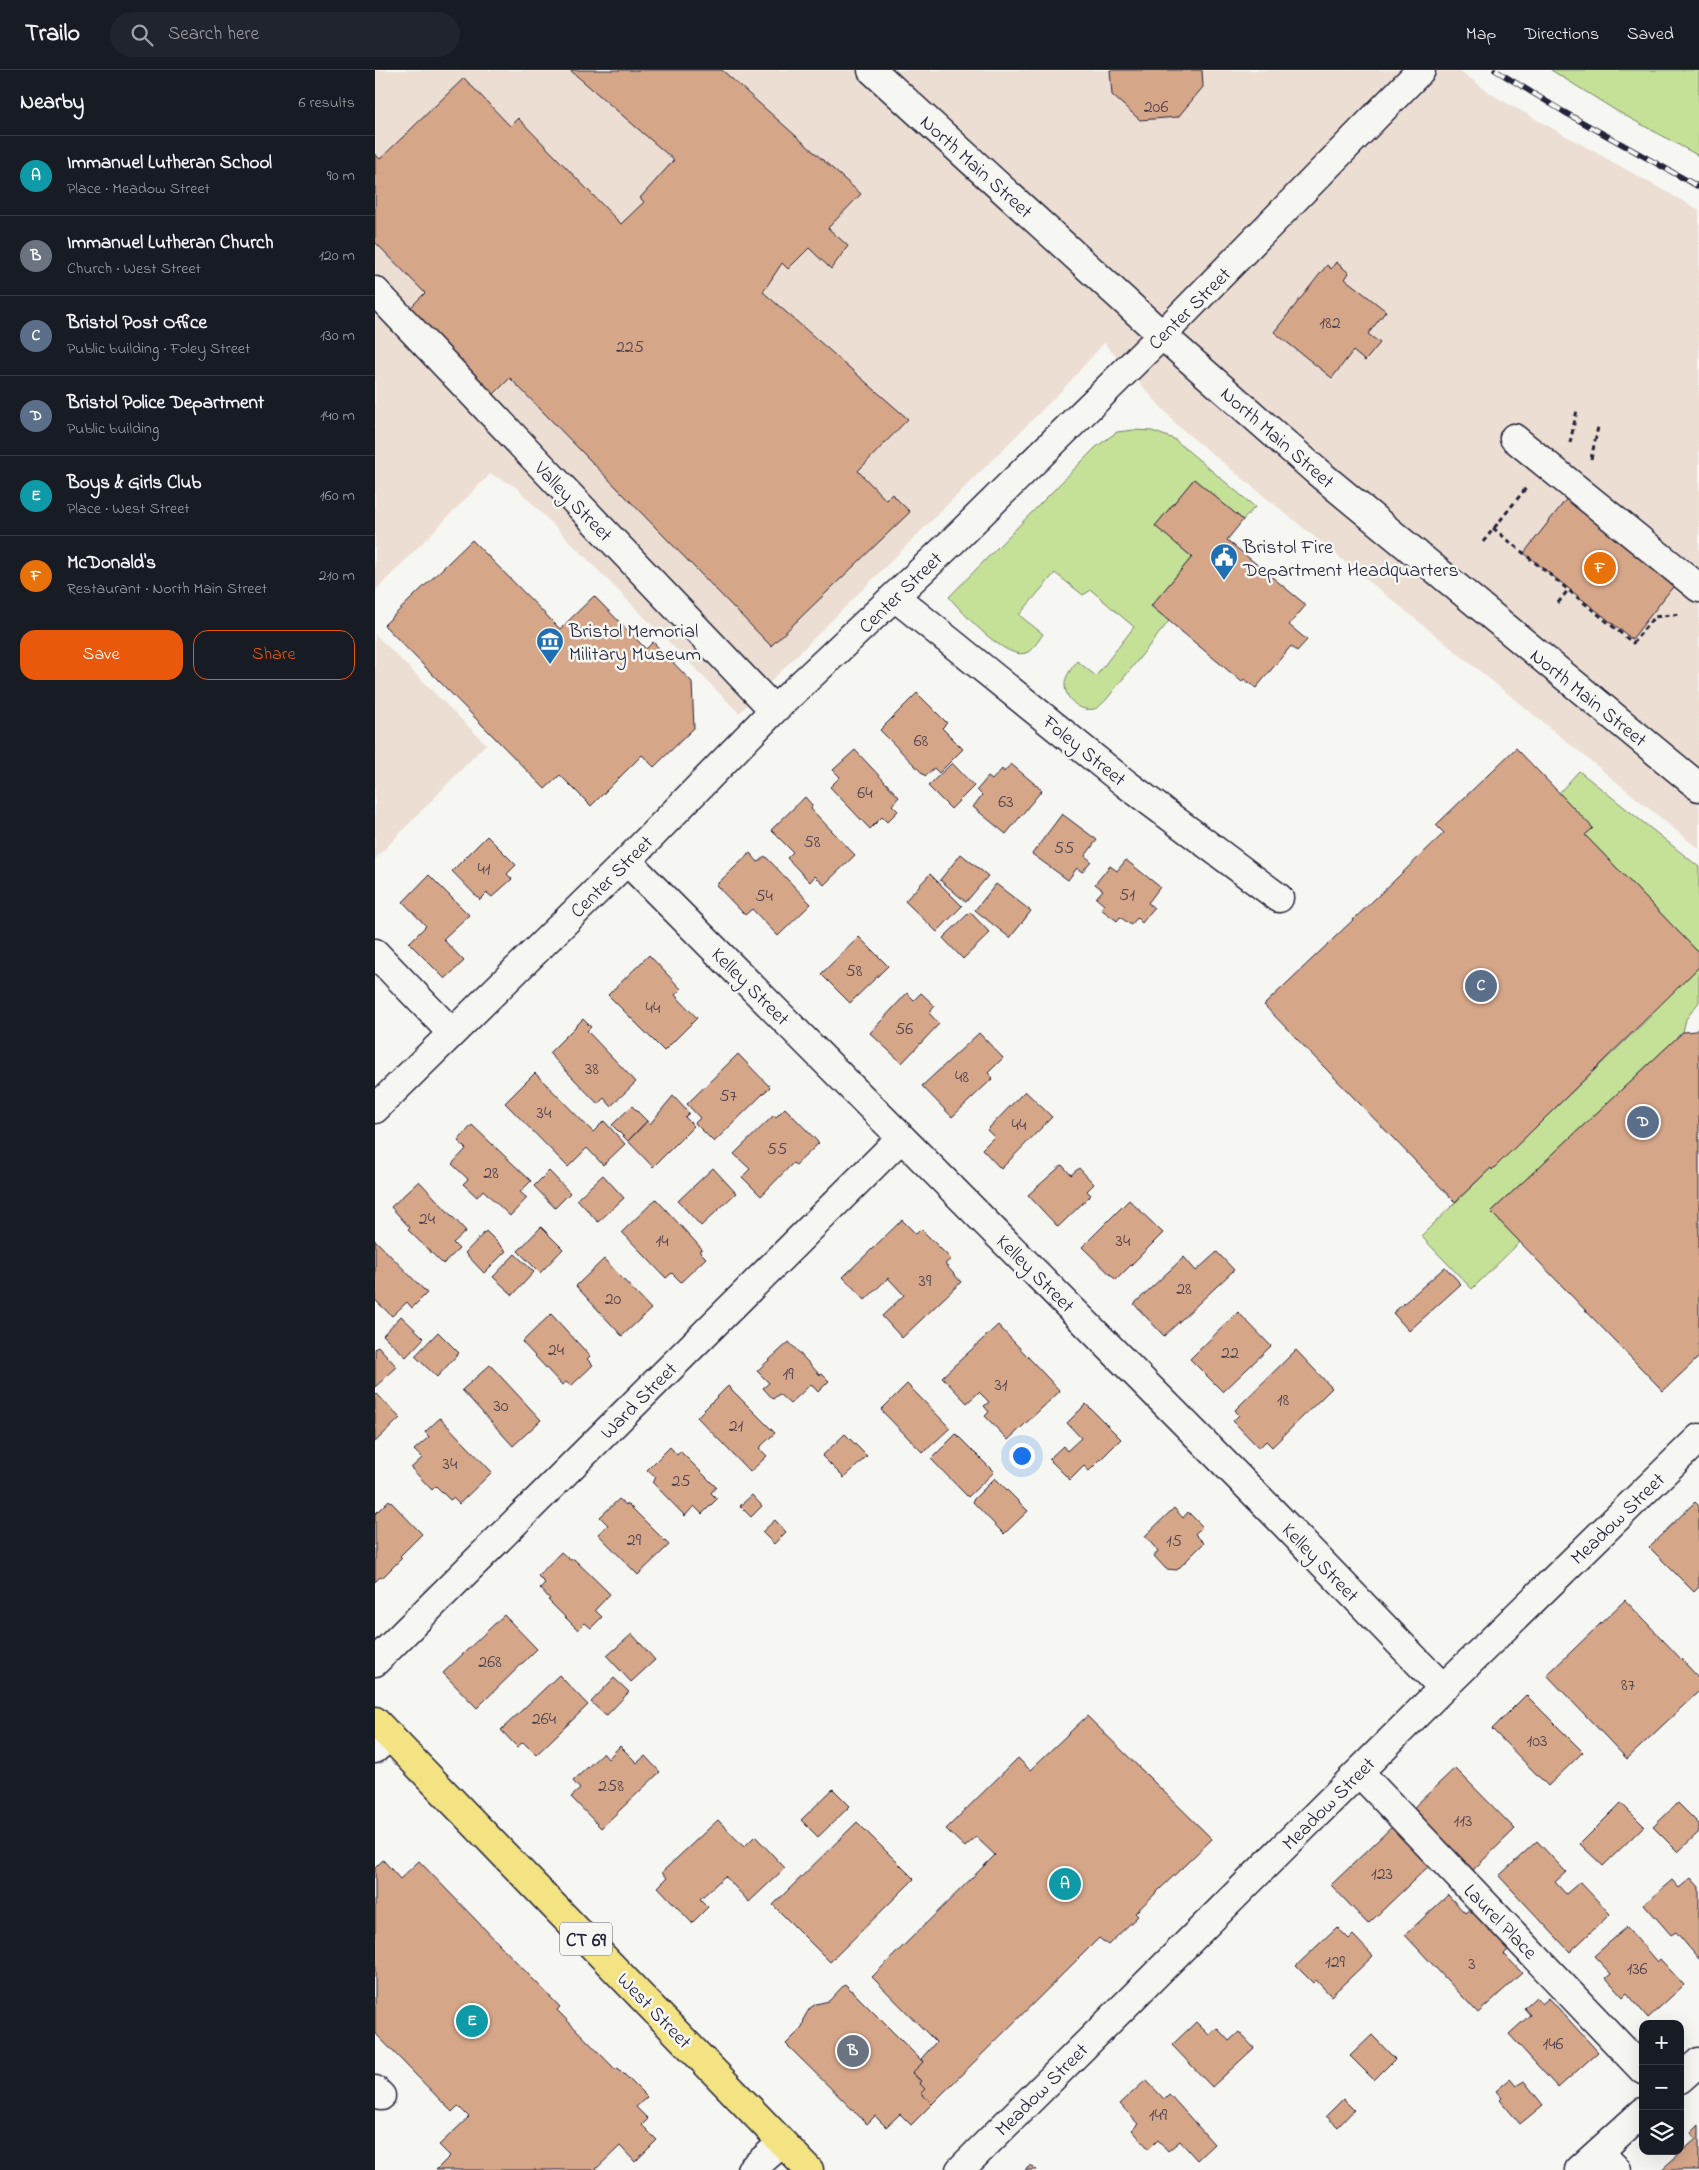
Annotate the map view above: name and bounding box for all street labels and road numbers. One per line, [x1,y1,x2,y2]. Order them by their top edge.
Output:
street label: North Main Street [912,109,1038,227]
street label: Center Street [1143,261,1239,358]
street label: North Main Street [1213,381,1340,497]
street label: Valley Street [526,455,618,550]
street label: Center Street [853,546,951,641]
street label: North Main Street [1523,643,1652,755]
street label: Foley Street [1035,709,1132,795]
street label: Center Street [565,829,661,926]
street label: Kelley Street [703,942,795,1034]
street label: Kelley Street [988,1229,1080,1321]
street label: Ward Street [594,1356,685,1447]
street label: Meadow Street [1565,1467,1673,1573]
street label: Kelley Street [1274,1517,1365,1610]
street label: Meadow Street [1276,1751,1383,1858]
street label: Laurel Place [1456,1878,1543,1967]
road number: CT 69 [560,1922,612,1956]
street label: West Street [609,1967,697,2057]
street label: Meadow Street [989,2037,1096,2144]

